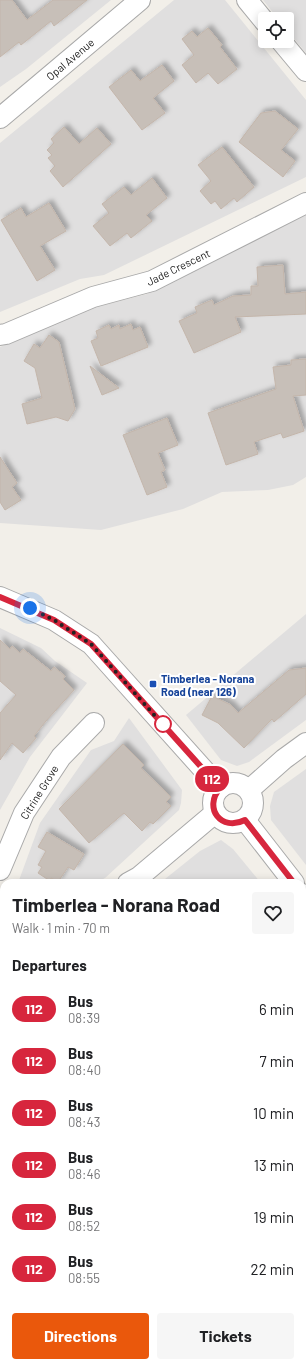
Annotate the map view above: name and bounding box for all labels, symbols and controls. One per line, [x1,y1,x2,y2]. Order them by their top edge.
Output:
map controls [258,12,294,48]
button: locate [258,12,294,48]
street label: Opal Avenue [44,35,97,83]
street label: Jade Crescent [144,246,212,288]
your location [20,598,40,618]
place label: Timberlea - Norana Road (near 126) [161,672,255,698]
marker: Timberlea - Norana Road (near 126) [148,679,158,689]
unlabelled marker [154,715,172,733]
street label: Citrine Grove [17,762,61,822]
line badge: 112 [189,766,235,792]
text: 112 [203,770,221,787]
button: heart [252,892,294,934]
text: Timberlea - Norana Road [12,893,220,916]
text: Walk · 1 min · 70 m [12,920,110,936]
text: Departures [12,956,87,974]
text: Bus [68,992,93,1010]
text: 112 [25,1000,43,1017]
text: 6 min [259,1000,294,1018]
text: 08:39 [68,1010,100,1026]
text: Bus [68,1044,93,1062]
text: 112 [25,1052,43,1069]
text: 7 min [260,1052,294,1070]
text: 08:40 [68,1062,101,1078]
text: Bus [68,1096,93,1114]
text: 112 [25,1104,43,1121]
text: 10 min [253,1104,294,1122]
text: 08:43 [68,1114,100,1130]
text: Bus [68,1148,93,1166]
text: 112 [25,1156,43,1173]
text: 13 min [254,1156,294,1174]
text: 08:46 [68,1166,100,1182]
text: Bus [68,1200,93,1218]
text: 112 [25,1208,43,1225]
text: 19 min [254,1208,294,1226]
text: 08:52 [68,1218,100,1234]
text: Bus [68,1252,93,1270]
text: 112 [25,1260,43,1277]
text: 22 min [251,1260,294,1278]
text: 08:55 [68,1270,100,1286]
button: Directions [12,1313,149,1359]
button: Tickets [157,1313,294,1359]

